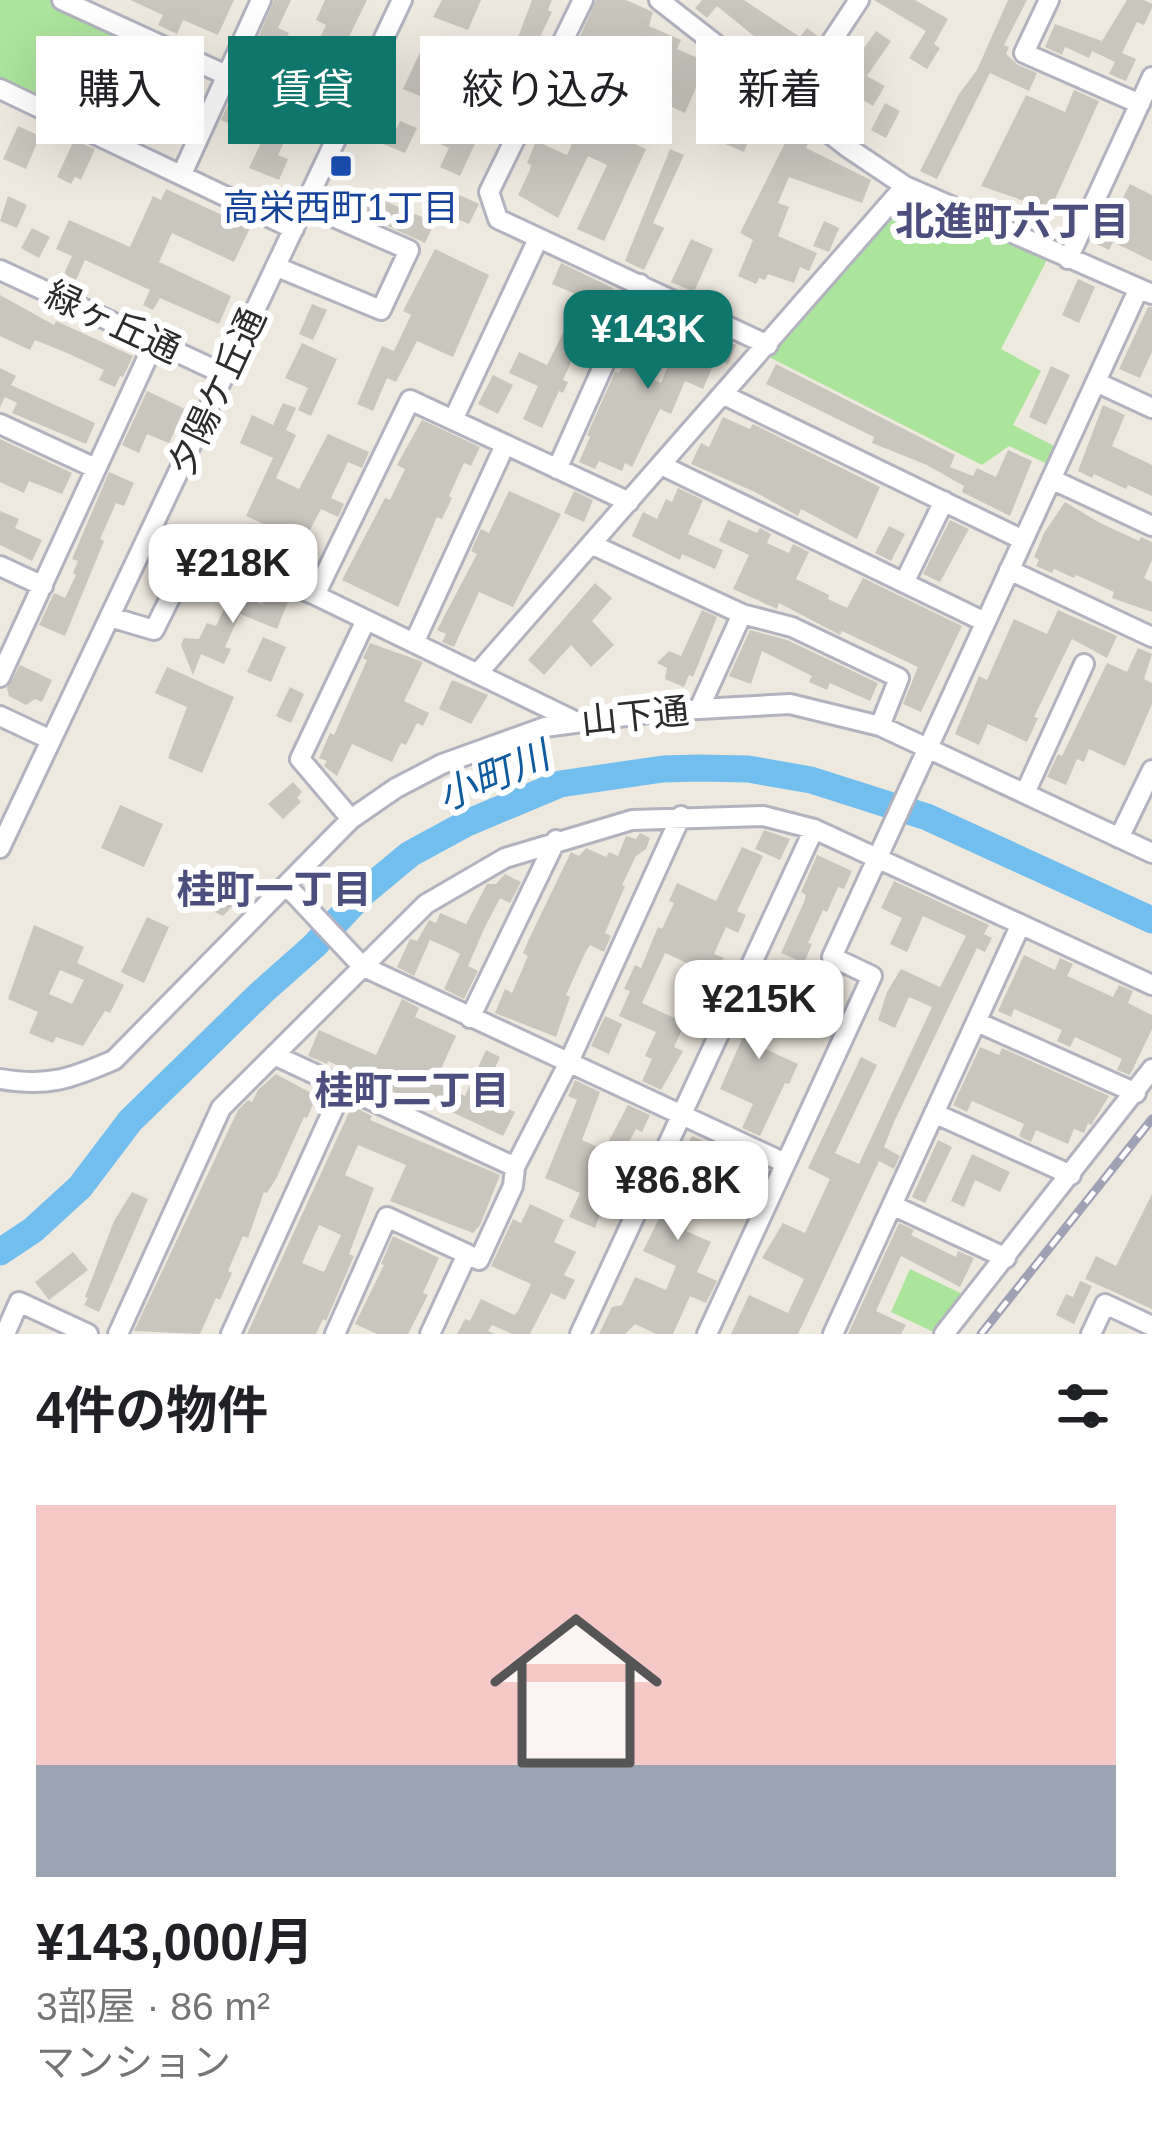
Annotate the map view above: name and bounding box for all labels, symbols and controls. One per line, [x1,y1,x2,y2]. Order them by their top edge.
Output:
chip: 購入 [36,36,204,144]
chip: 賃貸 [228,36,396,144]
chip: 絞り込み [420,36,672,144]
chip: 新着 [696,36,864,144]
marker: 高栄西町1丁目 [328,153,354,179]
place label: 高栄西町1丁目 [223,187,459,228]
district label: 北進町六丁目 [895,200,1129,243]
street label: 緑ヶ丘通 [39,273,187,371]
pin: ¥143K [564,290,732,392]
street label: 夕陽ケ丘通 [160,302,274,482]
text: ¥143K [591,307,705,350]
pin: ¥218K [149,524,317,626]
text: ¥218K [176,541,290,584]
street label: 山下通 [579,690,691,742]
water label: 小町川 [431,732,559,819]
district label: 桂町一丁目 [176,868,372,911]
pin: ¥215K [675,960,843,1062]
text: ¥215K [702,977,816,1020]
district label: 桂町二丁目 [314,1069,510,1112]
pin: ¥86.8K [580,1141,776,1243]
text: ¥86.8K [615,1158,741,1201]
icon: filters [1050,1373,1116,1439]
text: 4件の物件 [36,1382,268,1439]
icon: home [468,1583,684,1799]
text: ¥143,000/月 [36,1914,314,1971]
text: 3部屋 · 86 m² [36,1985,270,2028]
text: マンション [36,2041,231,2084]

